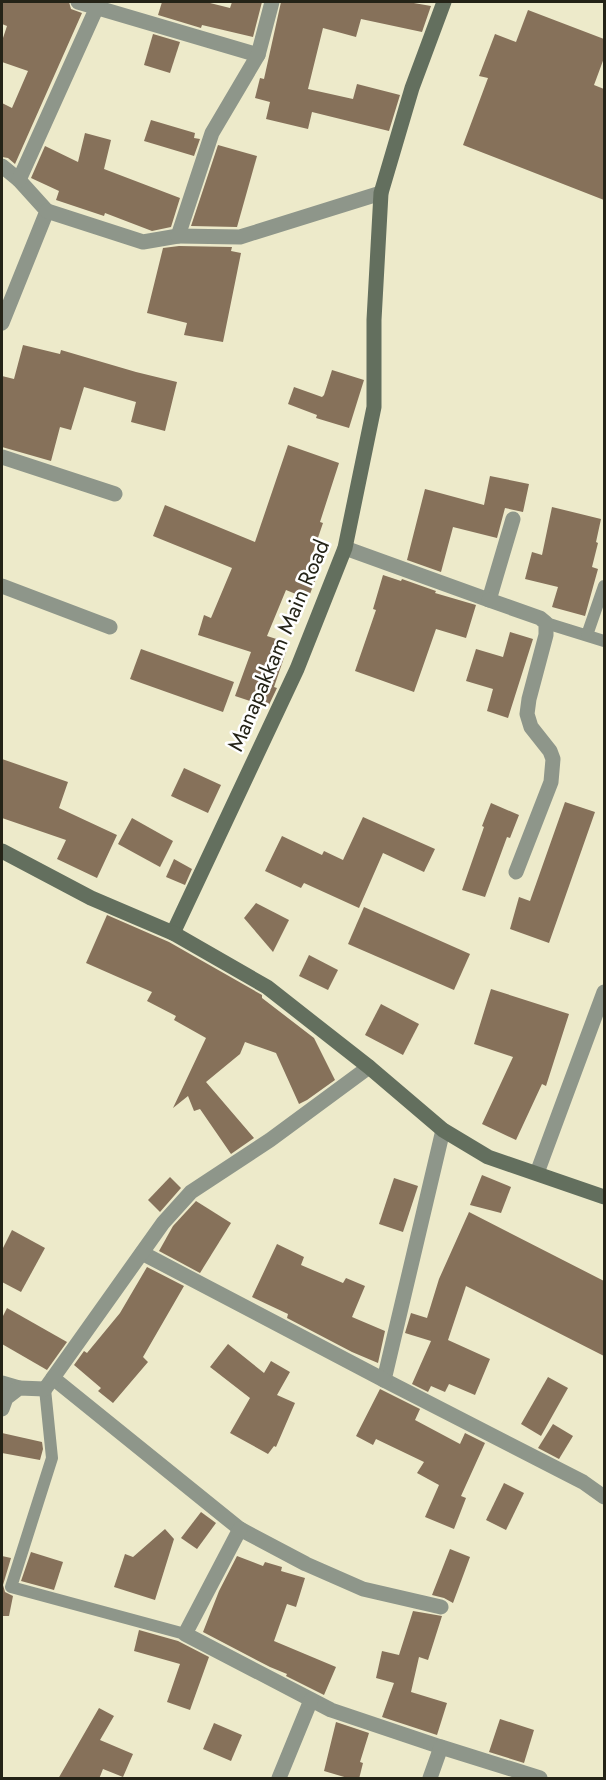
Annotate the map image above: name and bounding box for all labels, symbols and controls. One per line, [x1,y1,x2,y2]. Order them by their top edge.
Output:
street label: Manapakkam Main Road [219,534,337,756]

